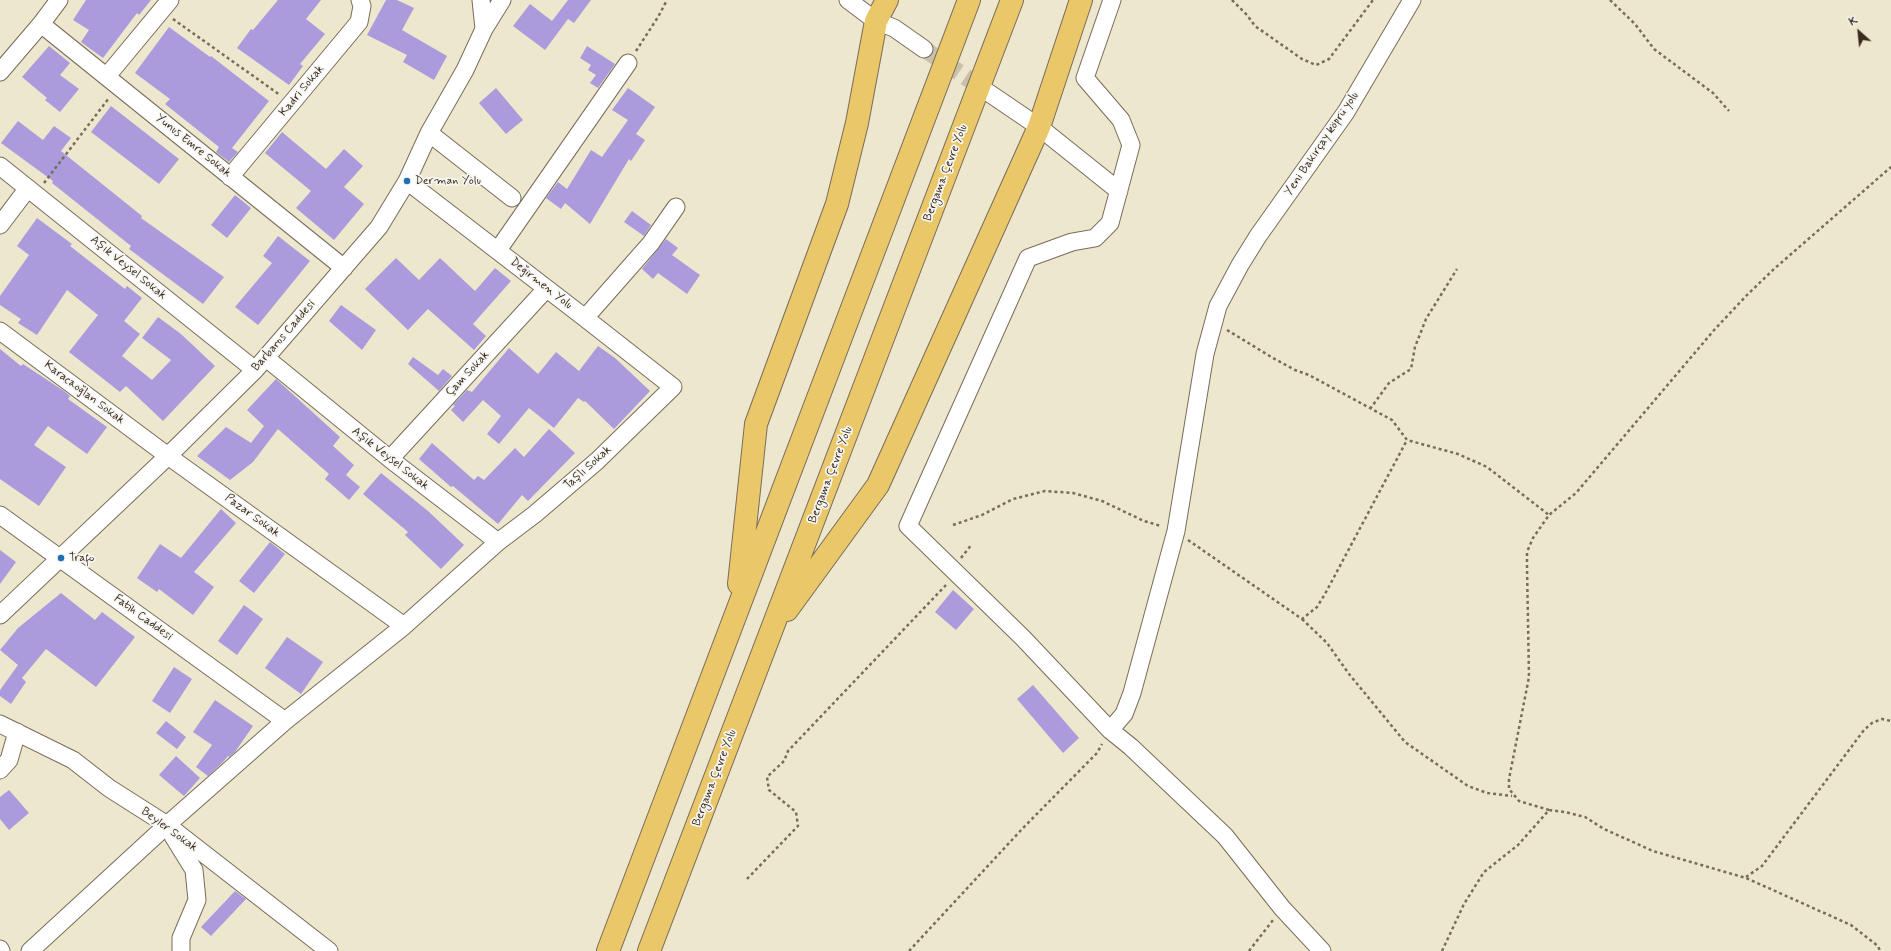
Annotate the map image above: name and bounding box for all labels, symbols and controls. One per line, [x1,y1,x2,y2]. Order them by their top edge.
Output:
north arrow [1839,12,1879,52]
text: K [1847,13,1860,29]
street label: Kadri Sokak [276,62,328,120]
street label: Yeni Bakırçay köprü yolu [1282,89,1362,199]
street label: Yunus Emre Sokak [152,111,234,181]
street label: Bergama Çevre Yolu [921,123,971,223]
place label: Derman Yolu [415,174,481,188]
marker: Derman Yolu [402,176,412,186]
street label: Aşık Veysel Sokak [87,233,169,303]
street label: Değirmen Yolu [507,255,575,313]
street label: Barbaros Caddesi [249,297,319,375]
street label: Çam Sokak [443,348,493,400]
street label: Karacaoğlan Sokak [41,358,127,428]
street label: Aşık Veysel Sokak [349,424,431,494]
street label: Bergama Çevre Yolu [806,425,856,525]
street label: Taşlı Sokak [561,443,615,493]
street label: Pazar Sokak [222,491,282,541]
place label: Trafo [69,551,94,565]
marker: Trafo [56,553,66,563]
street label: Fatih Caddesi [111,592,175,644]
street label: Bergama Çevre Yolu [690,728,740,828]
street label: Beyler Sokak [138,805,200,855]

